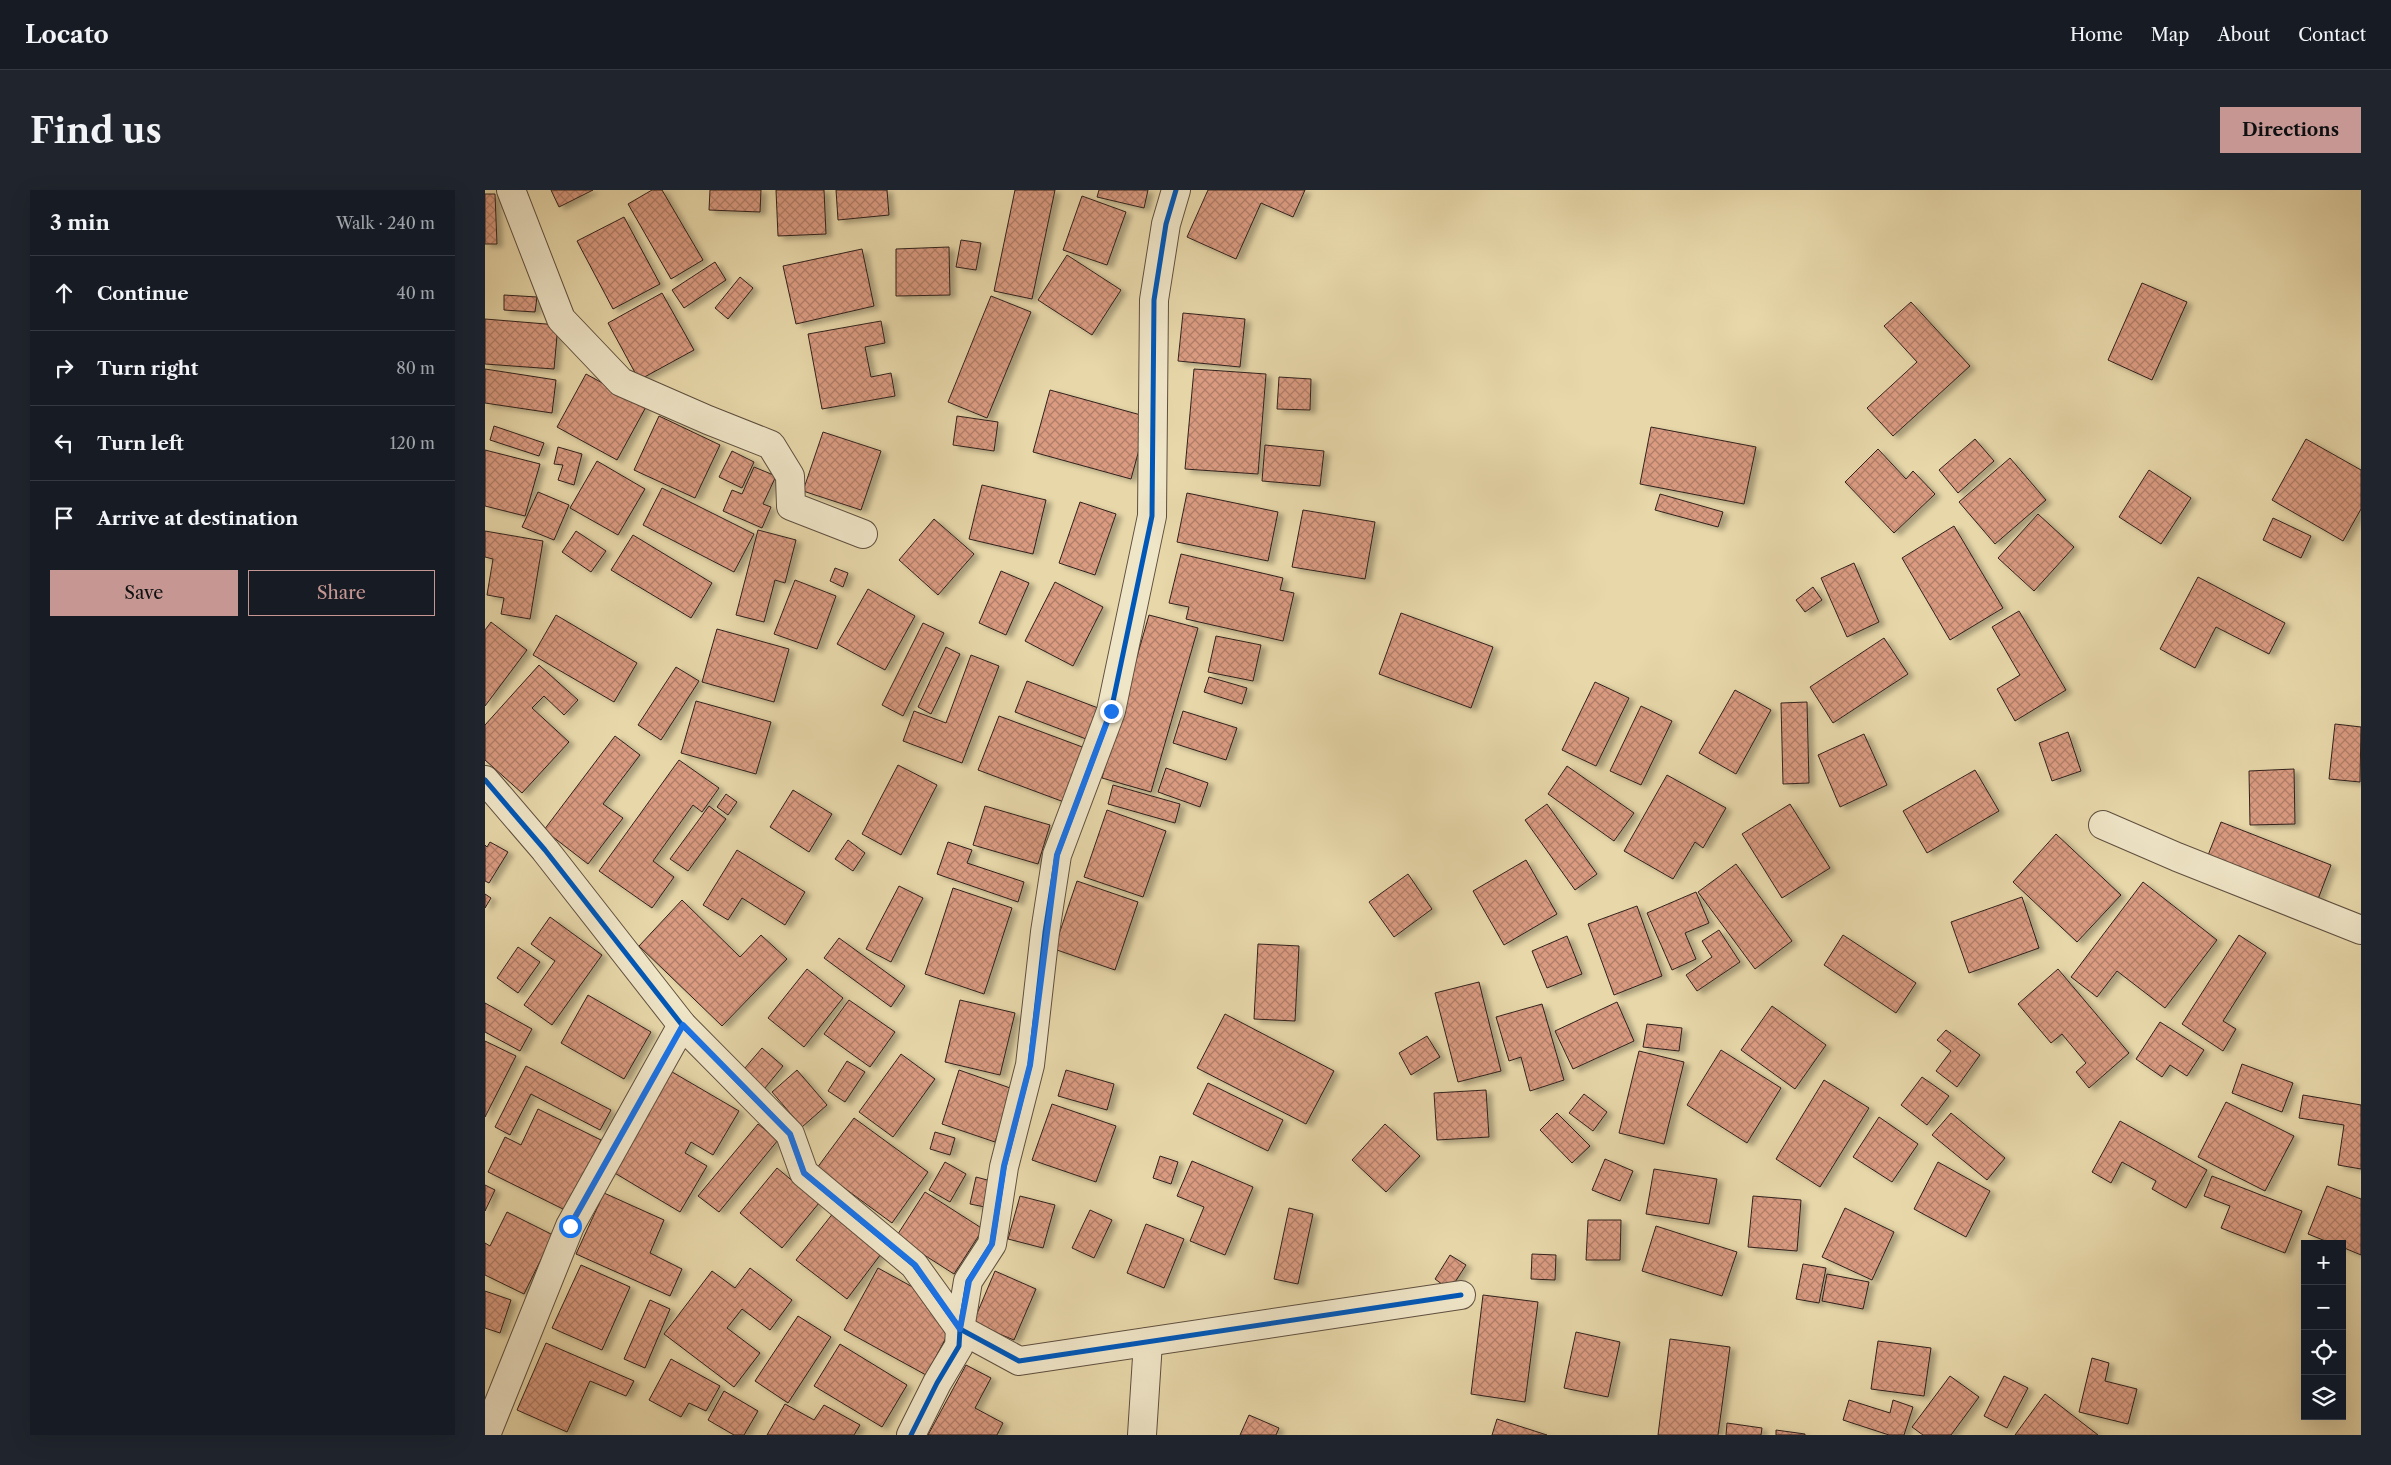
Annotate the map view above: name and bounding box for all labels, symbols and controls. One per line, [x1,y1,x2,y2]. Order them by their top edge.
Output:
text: Locato [25,20,109,49]
text: Home [2070,24,2123,46]
text: Map [2151,24,2189,46]
text: About [2217,24,2270,46]
text: Contact [2298,24,2366,46]
button: Directions [2220,107,2361,153]
text: Find us [30,109,162,152]
text: 3 min [50,210,110,235]
text: Walk · 240 m [336,213,435,233]
icon: ahead [50,279,78,307]
text: Continue [97,282,189,305]
text: 40 m [396,283,435,303]
icon: right [50,354,78,382]
text: Turn right [97,357,198,380]
text: 80 m [396,358,435,378]
icon: left [50,429,78,457]
text: Turn left [97,432,184,455]
text: 120 m [390,433,435,453]
icon: arrive [50,504,78,532]
text: Arrive at destination [97,507,298,530]
button: Save [50,570,238,616]
button: Share [248,570,435,616]
route end [1100,700,1123,723]
route start [559,1215,582,1238]
map controls [2301,1240,2346,1420]
button: + [2301,1240,2346,1285]
button: − [2301,1285,2346,1330]
button: locate [2301,1330,2346,1375]
button: layers [2301,1375,2346,1420]

